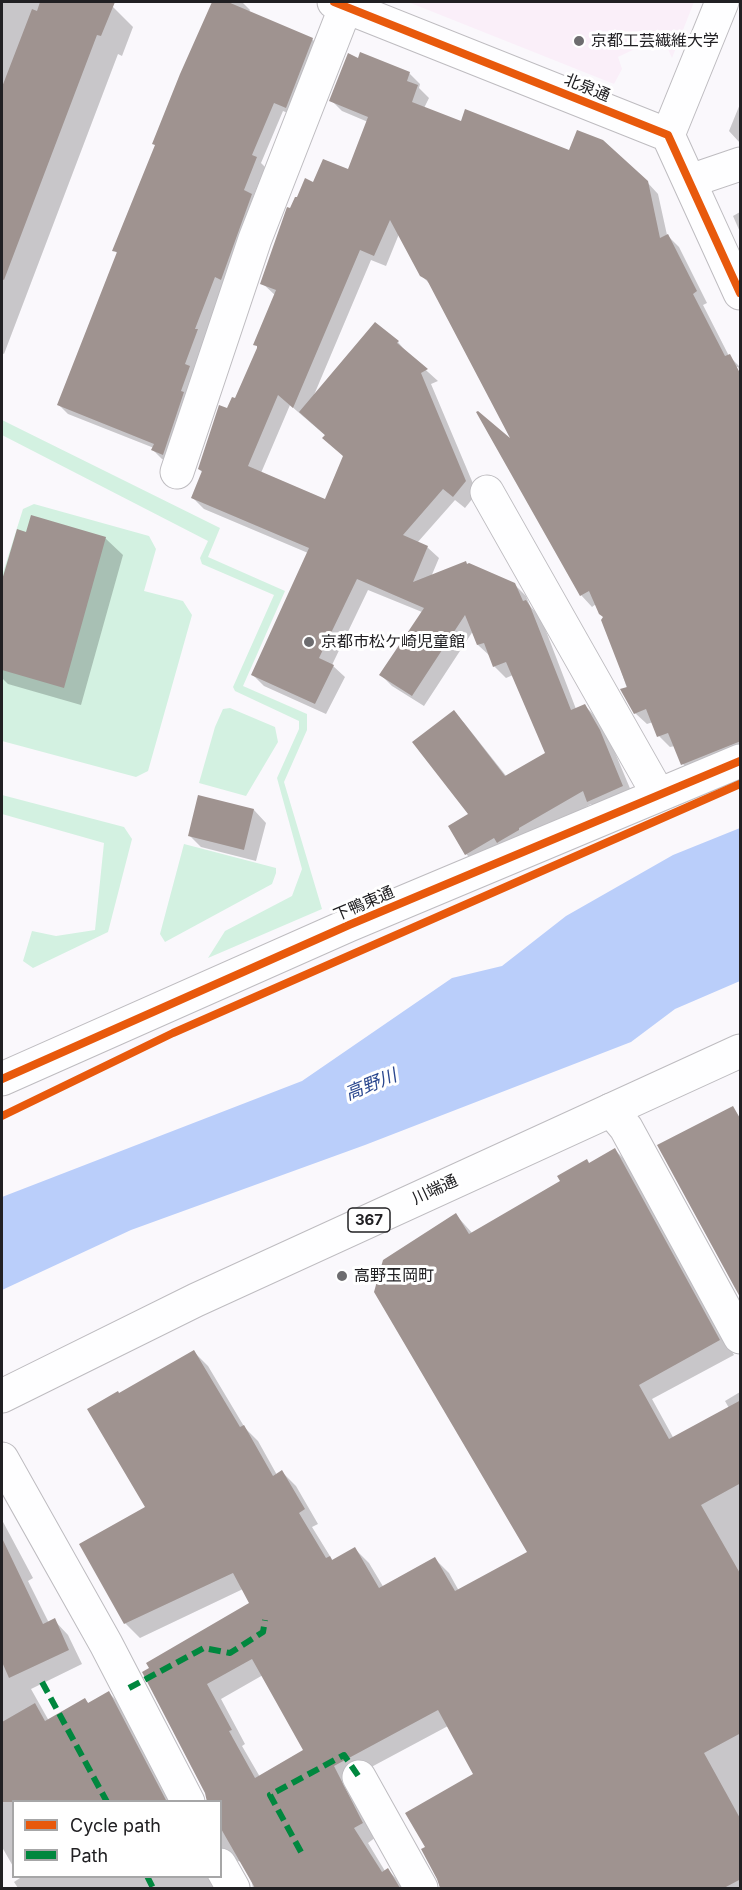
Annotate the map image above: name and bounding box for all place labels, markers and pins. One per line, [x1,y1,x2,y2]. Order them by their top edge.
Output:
place label: 京都工芸繊維大学 [591,31,719,51]
marker: 京都工芸繊維大学 [572,34,586,48]
place label: 京都市松ケ崎児童館 [321,632,465,652]
marker: 京都市松ケ崎児童館 [302,635,316,649]
place label: 高野玉岡町 [354,1266,434,1286]
marker: 高野玉岡町 [335,1269,349,1283]

